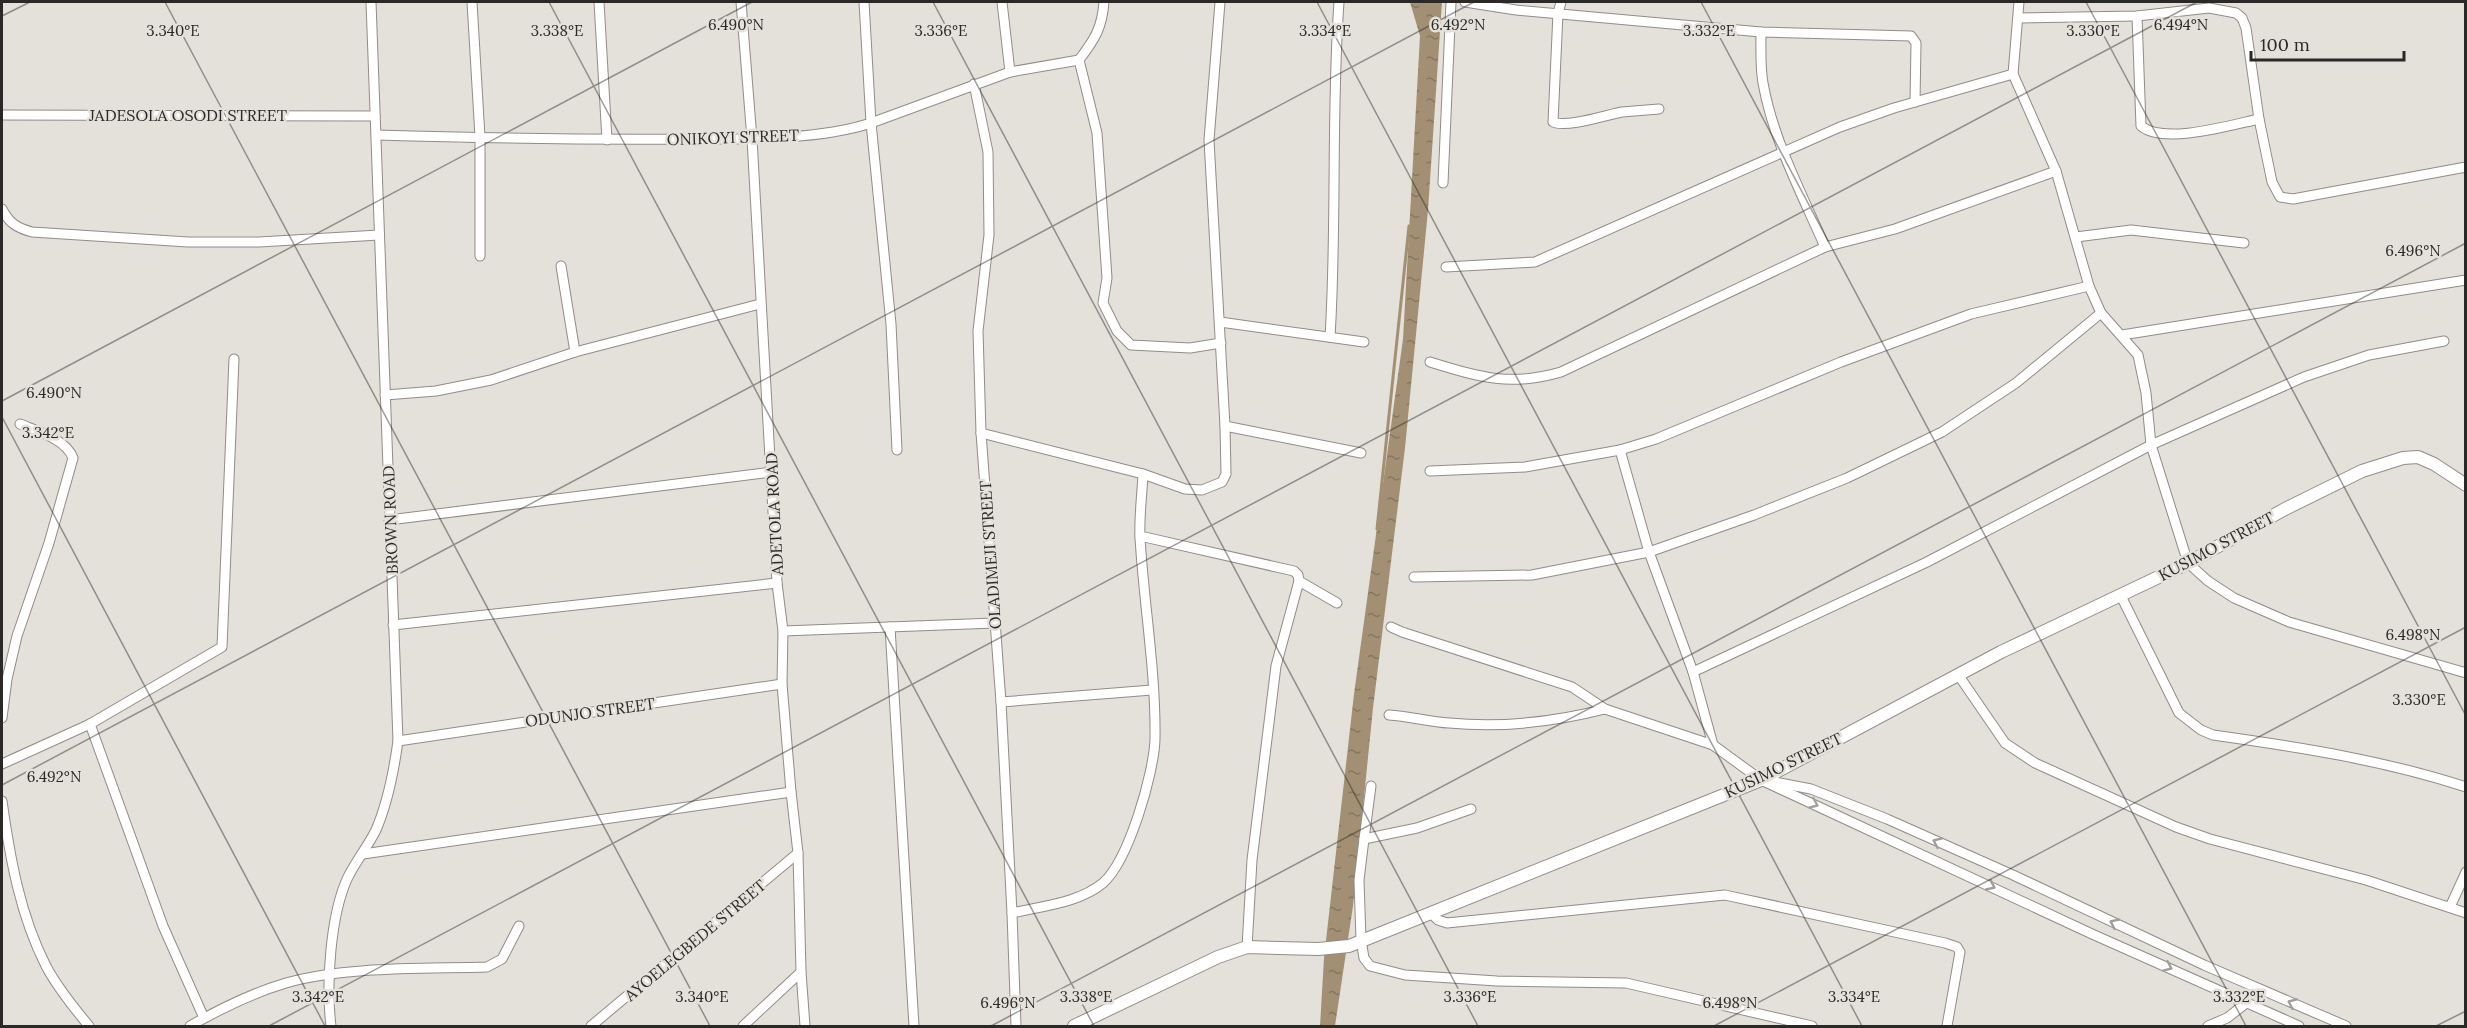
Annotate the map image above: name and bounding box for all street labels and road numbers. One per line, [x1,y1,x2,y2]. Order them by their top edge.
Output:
street label: JADESOLA OSODI STREET [88,105,287,125]
street label: ONIKOYI STREET [667,125,799,149]
street label: ADETOLA ROAD [761,452,787,577]
street label: BROWN ROAD [378,465,402,575]
street label: OLADIMEJI STREET [975,480,1005,630]
street label: KUSIMO STREET [2155,507,2277,585]
street label: ODUNJO STREET [524,693,656,731]
street label: KUSIMO STREET [1721,728,1845,802]
street label: AYOELEGBEDE STREET [619,875,770,1006]

